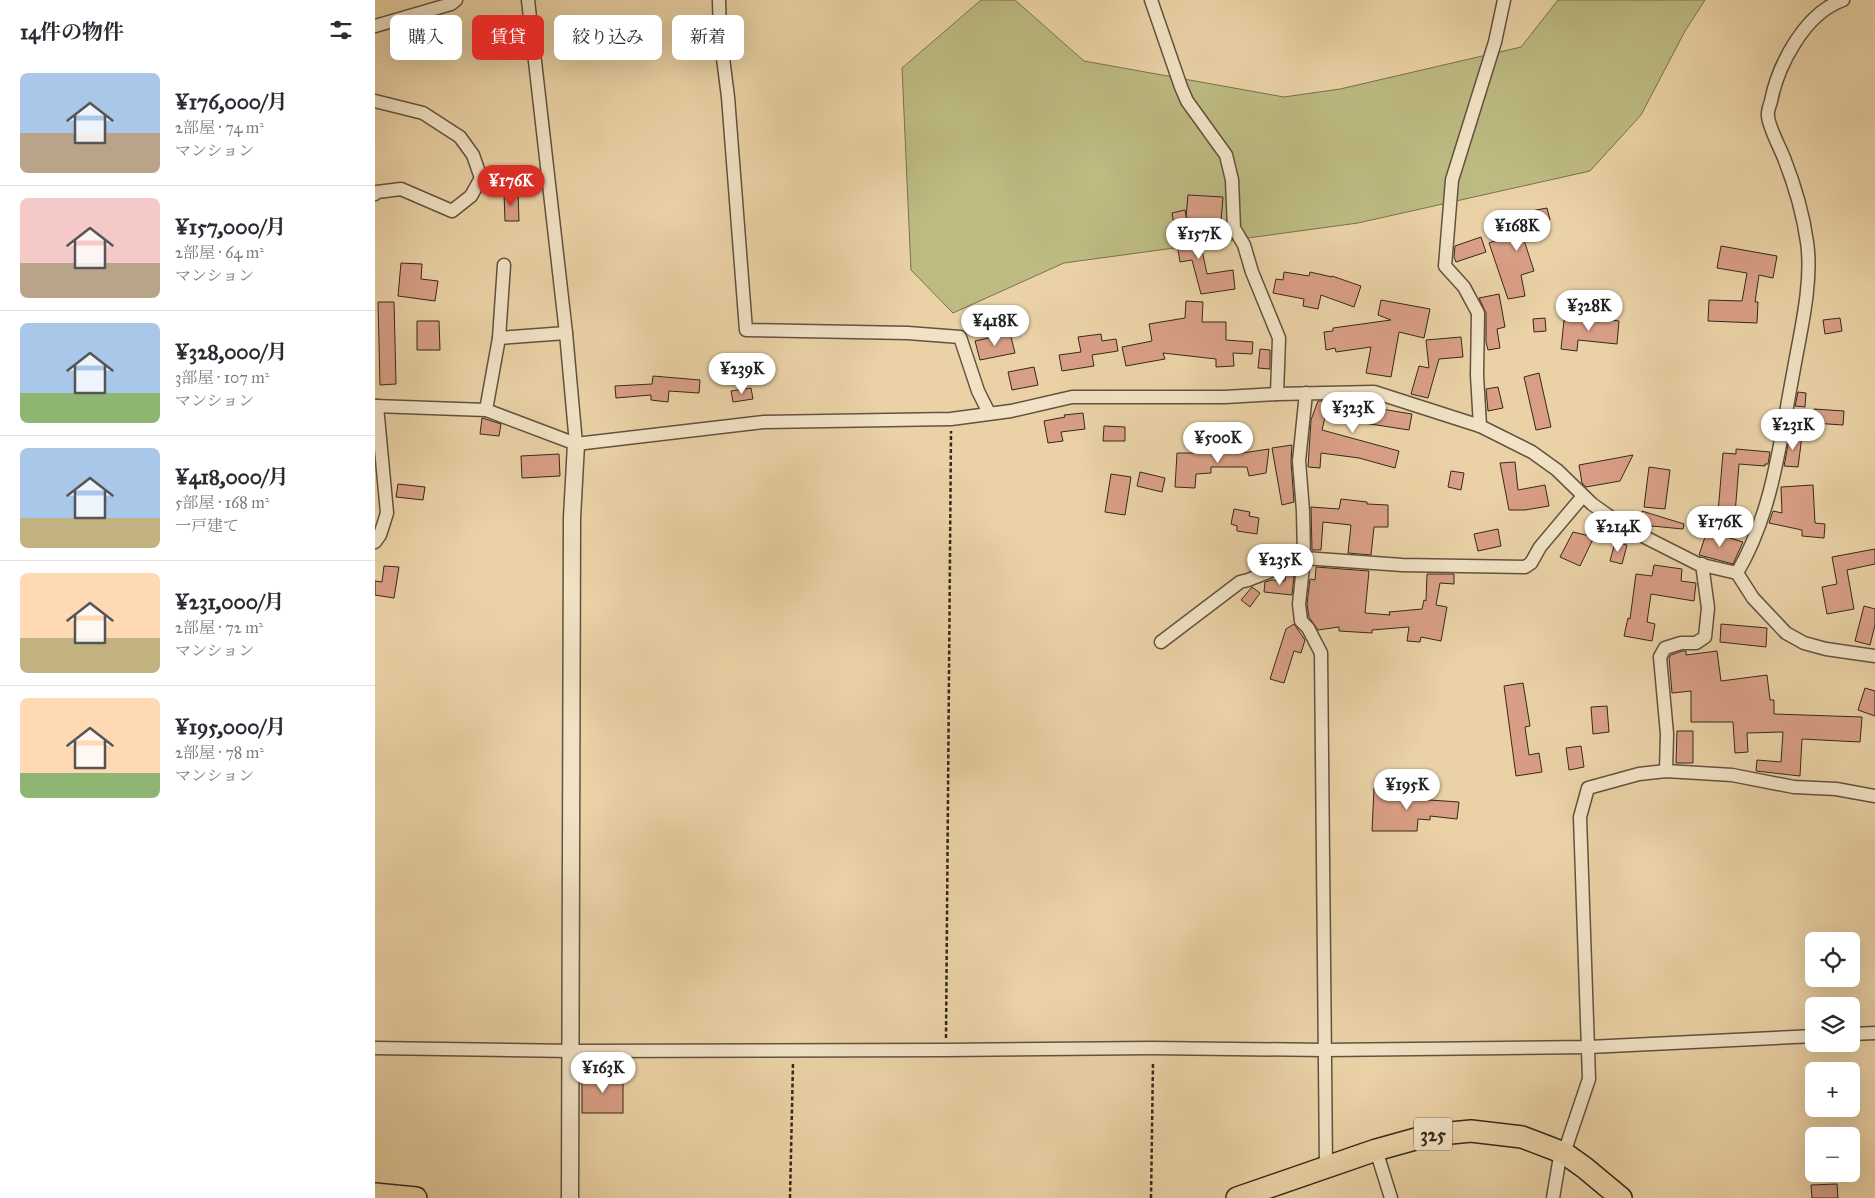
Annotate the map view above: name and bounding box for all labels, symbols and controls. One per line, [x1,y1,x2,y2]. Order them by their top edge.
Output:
chip: 購入 [390,15,462,60]
chip: 賃貸 [472,15,544,60]
chip: 絞り込み [554,15,662,60]
chip: 新着 [672,15,744,60]
icon: filters [327,16,355,44]
text: 14件の物件 [20,19,124,45]
text: ¥176,000/月 [175,89,288,115]
icon: home [60,93,120,153]
text: 2部屋 · 74 m² [175,118,264,137]
text: マンション [175,141,254,160]
pin: ¥176K [476,164,546,207]
text: ¥176K [489,171,533,190]
pin: ¥168K [1482,210,1552,252]
text: ¥157,000/月 [175,214,286,240]
text: ¥168K [1495,216,1539,235]
icon: home [60,218,120,278]
pin: ¥157K [1164,218,1234,260]
text: ¥157K [1177,224,1221,243]
text: 2部屋 · 64 m² [175,243,264,262]
text: マンション [175,266,254,285]
pin: ¥328K [1554,290,1624,332]
text: ¥328K [1567,296,1611,315]
pin: ¥418K [960,304,1030,347]
text: ¥418K [972,311,1018,330]
text: ¥328,000/月 [175,339,287,365]
icon: home [60,343,120,403]
pin: ¥239K [707,352,777,395]
text: ¥239K [720,359,764,378]
text: 3部屋 · 107 m² [175,368,269,387]
text: マンション [175,391,254,410]
pin: ¥323K [1318,392,1388,434]
text: ¥323K [1332,398,1374,417]
pin: ¥231K [1758,408,1828,451]
text: ¥231K [1772,415,1814,434]
pin: ¥500K [1183,422,1253,464]
text: ¥500K [1194,428,1242,447]
text: ¥418,000/月 [175,464,289,490]
icon: home [60,468,120,528]
text: 5部屋 · 168 m² [175,493,269,512]
pin: ¥176K [1685,506,1755,548]
pin: ¥214K [1583,510,1653,553]
text: ¥176K [1698,512,1742,531]
text: 一戸建て [175,516,239,535]
text: ¥214K [1596,517,1640,536]
pin: ¥235K [1245,544,1315,586]
text: ¥235K [1258,550,1302,569]
text: ¥231,000/月 [175,589,285,615]
icon: home [60,593,120,653]
text: 2部屋 · 72 m² [175,618,263,637]
text: マンション [175,641,254,660]
text: ¥195,000/月 [175,714,286,740]
icon: home [60,718,120,778]
text: 2部屋 · 78 m² [175,743,264,762]
text: マンション [175,766,254,785]
pin: ¥195K [1372,768,1442,811]
text: ¥195K [1385,775,1429,794]
map controls [1805,932,1860,1182]
button: locate [1805,932,1860,987]
button: layers [1805,997,1860,1052]
pin: ¥163K [568,1052,638,1094]
text: ¥163K [582,1058,624,1077]
button: + [1805,1062,1860,1117]
road number: 325 [1414,1118,1452,1150]
button: − [1805,1127,1860,1182]

